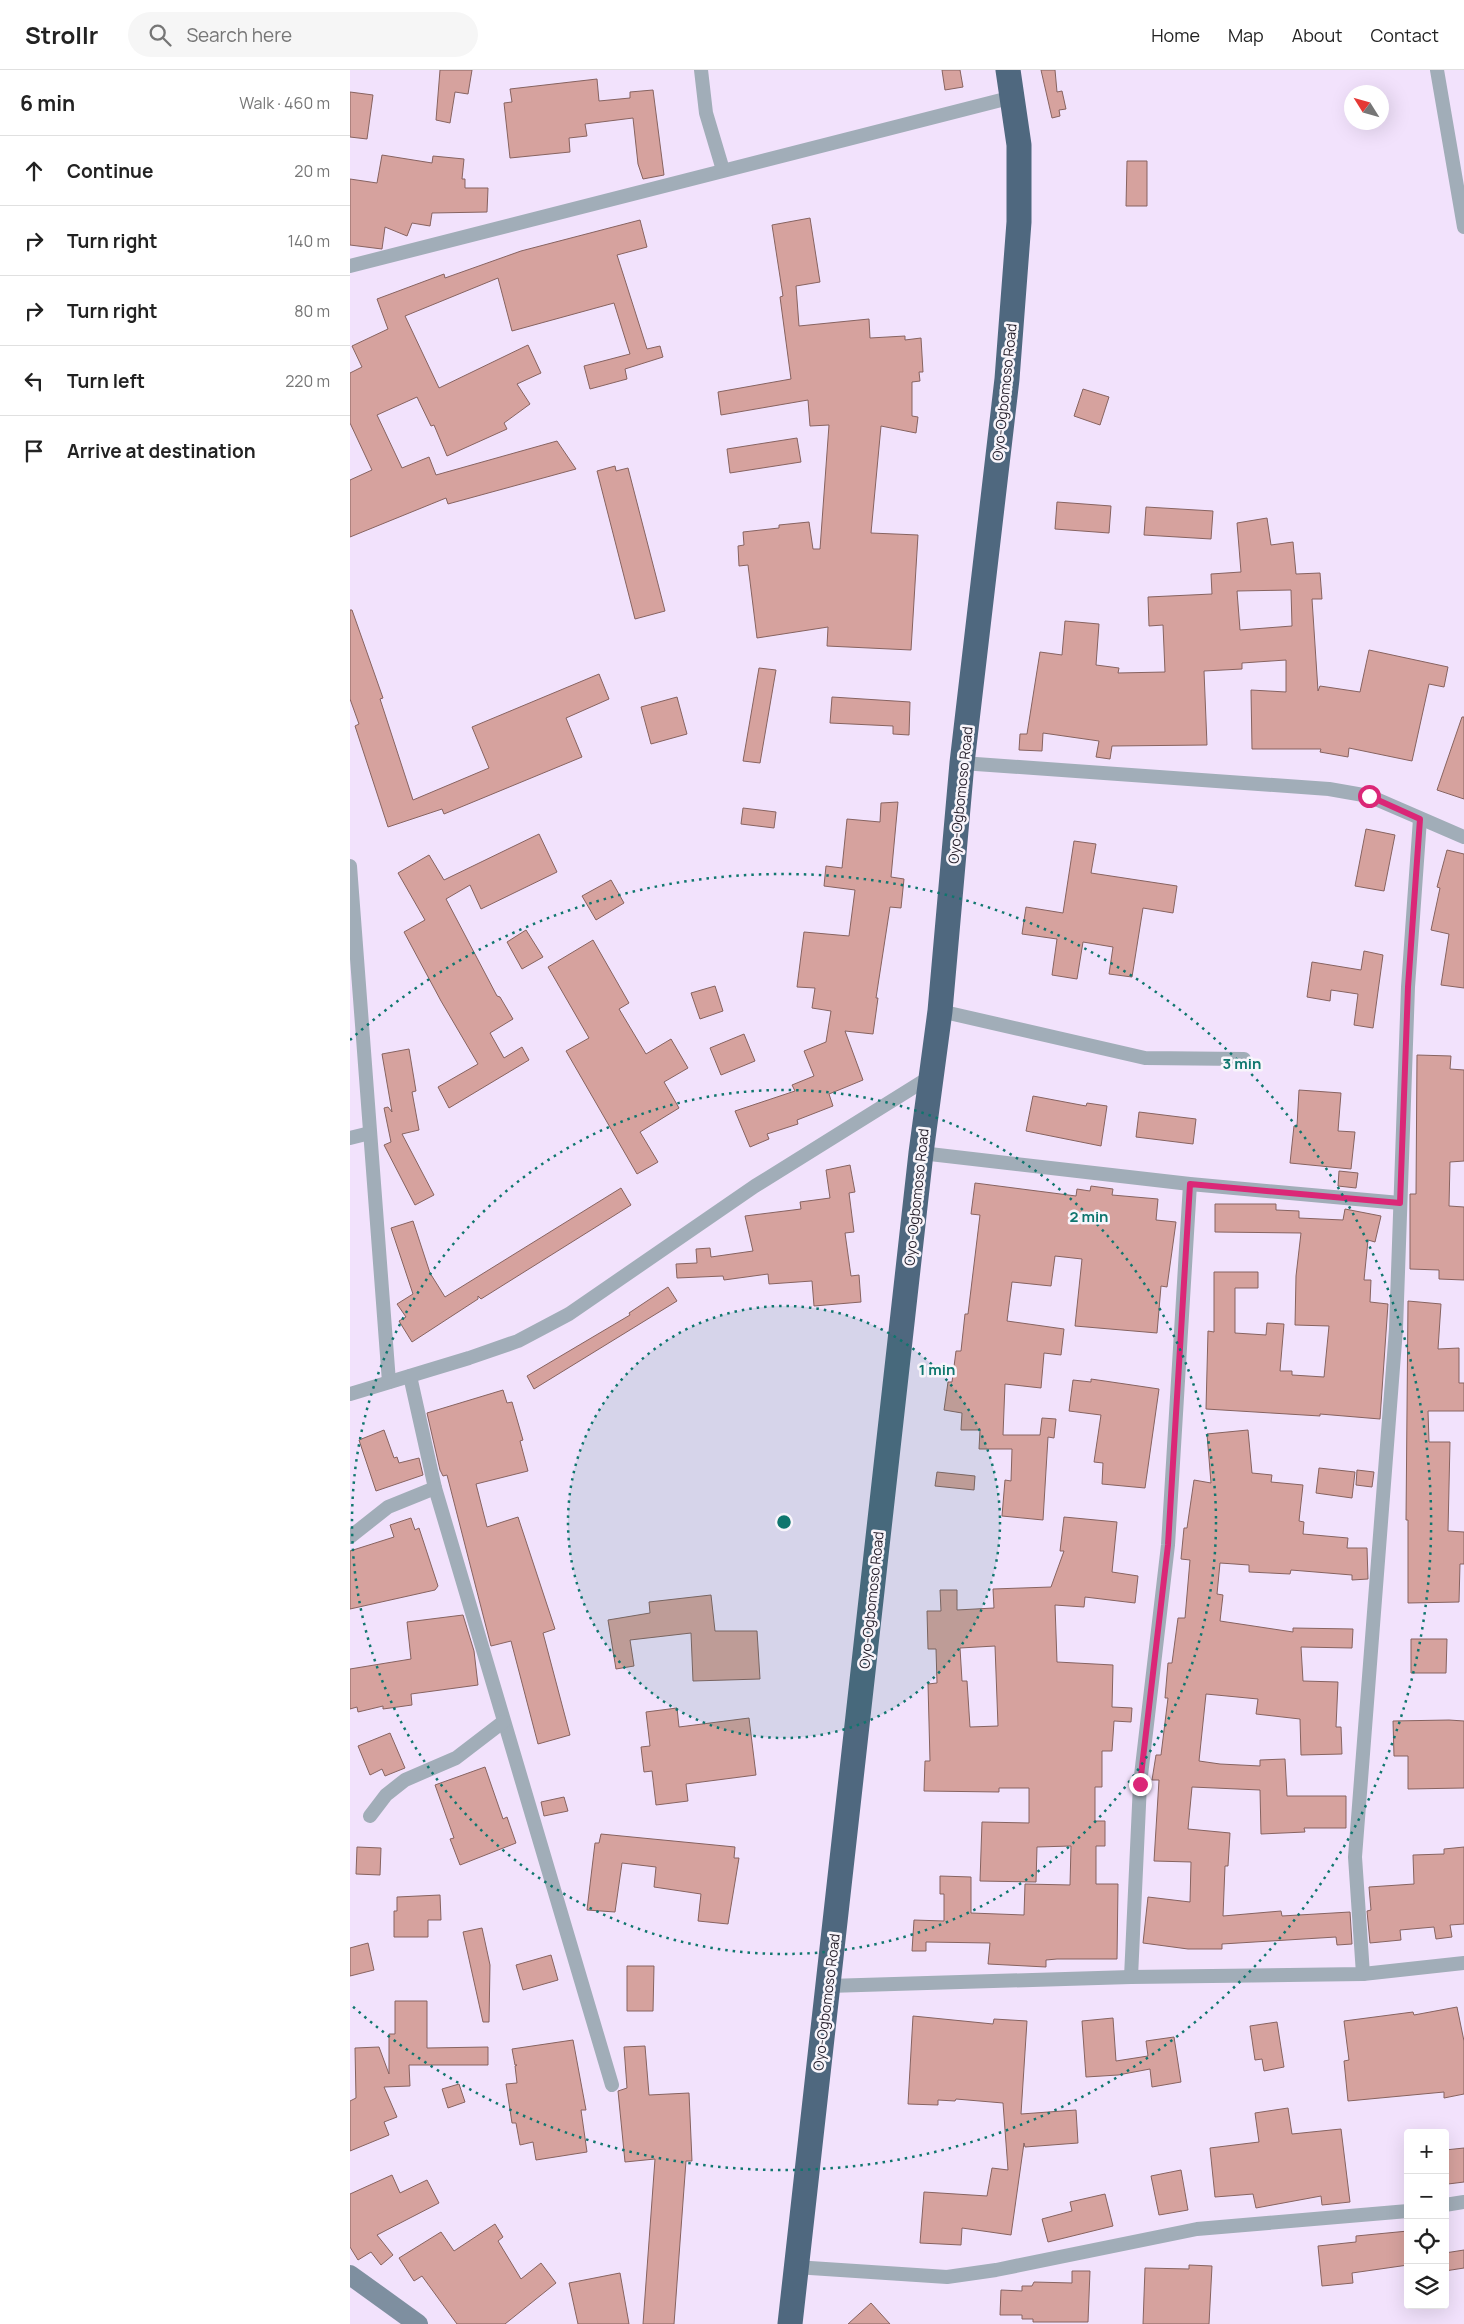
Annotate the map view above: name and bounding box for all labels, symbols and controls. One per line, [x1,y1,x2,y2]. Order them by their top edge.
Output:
search box [128,12,478,57]
text: Strollr [25,18,98,51]
icon: search [146,21,174,49]
text: Search here [186,22,292,48]
text: Home [1151,23,1200,47]
text: Map [1228,23,1264,47]
text: About [1292,23,1342,47]
text: Contact [1370,23,1439,47]
north arrow [1344,85,1389,130]
text: 6 min [20,89,75,117]
text: Walk · 460 m [239,92,330,114]
icon: ahead [20,157,48,185]
text: Continue [67,158,153,184]
text: 20 m [294,160,330,182]
icon: right [20,227,48,255]
text: Turn right [67,228,157,254]
text: 140 m [288,230,330,252]
icon: right [20,297,48,325]
text: Turn right [67,298,157,324]
text: 80 m [294,300,330,322]
street label: Oyo-Ogbomoso Road [987,322,1021,462]
icon: left [20,367,48,395]
text: Turn left [67,368,145,394]
text: 220 m [285,370,330,392]
icon: arrive [20,437,48,465]
text: Arrive at destination [67,438,256,464]
street label: Oyo-Ogbomoso Road [943,725,977,865]
route start [1358,785,1381,808]
text: 3 min [1223,1053,1261,1074]
street label: Oyo-Ogbomoso Road [899,1127,933,1267]
text: 2 min [1069,1206,1109,1227]
text: 1 min [919,1359,955,1380]
centre of rings [775,1513,793,1531]
street label: Oyo-Ogbomoso Road [854,1530,888,1670]
route end [1129,1773,1152,1796]
street label: Oyo-Ogbomoso Road [808,1932,844,2072]
map controls [1404,2129,1449,2309]
button: + [1404,2129,1449,2174]
button: − [1404,2174,1449,2219]
button: locate [1404,2219,1449,2264]
button: layers [1404,2264,1449,2309]

